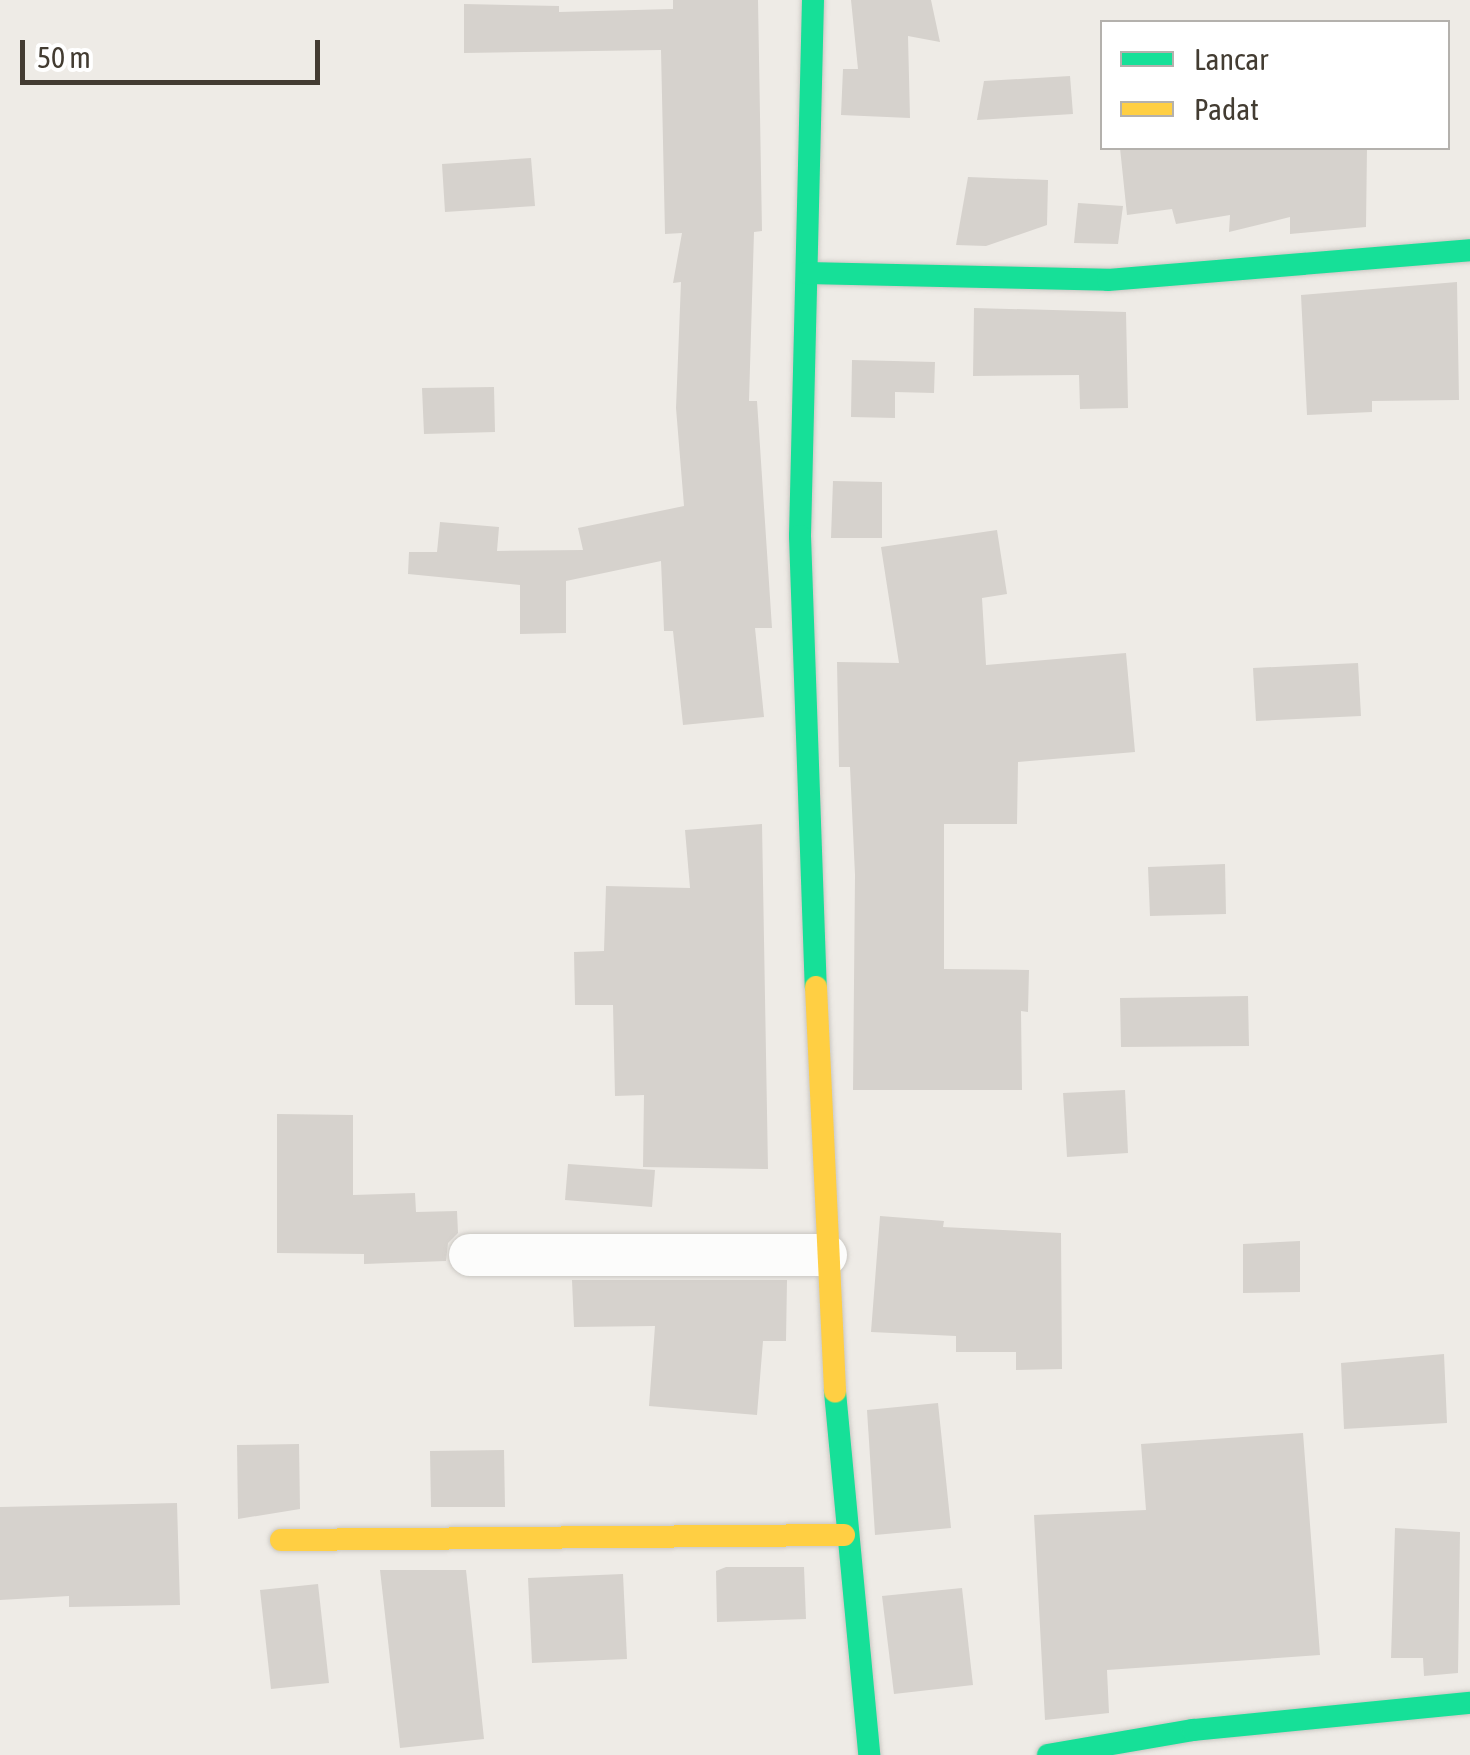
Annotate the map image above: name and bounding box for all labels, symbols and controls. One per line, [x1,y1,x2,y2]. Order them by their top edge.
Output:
scale bar [25,20,325,82]
legend [1100,20,1450,150]
text: 50 m [37,40,91,74]
text: Lancar [1194,42,1268,76]
text: Padat [1194,92,1259,126]

